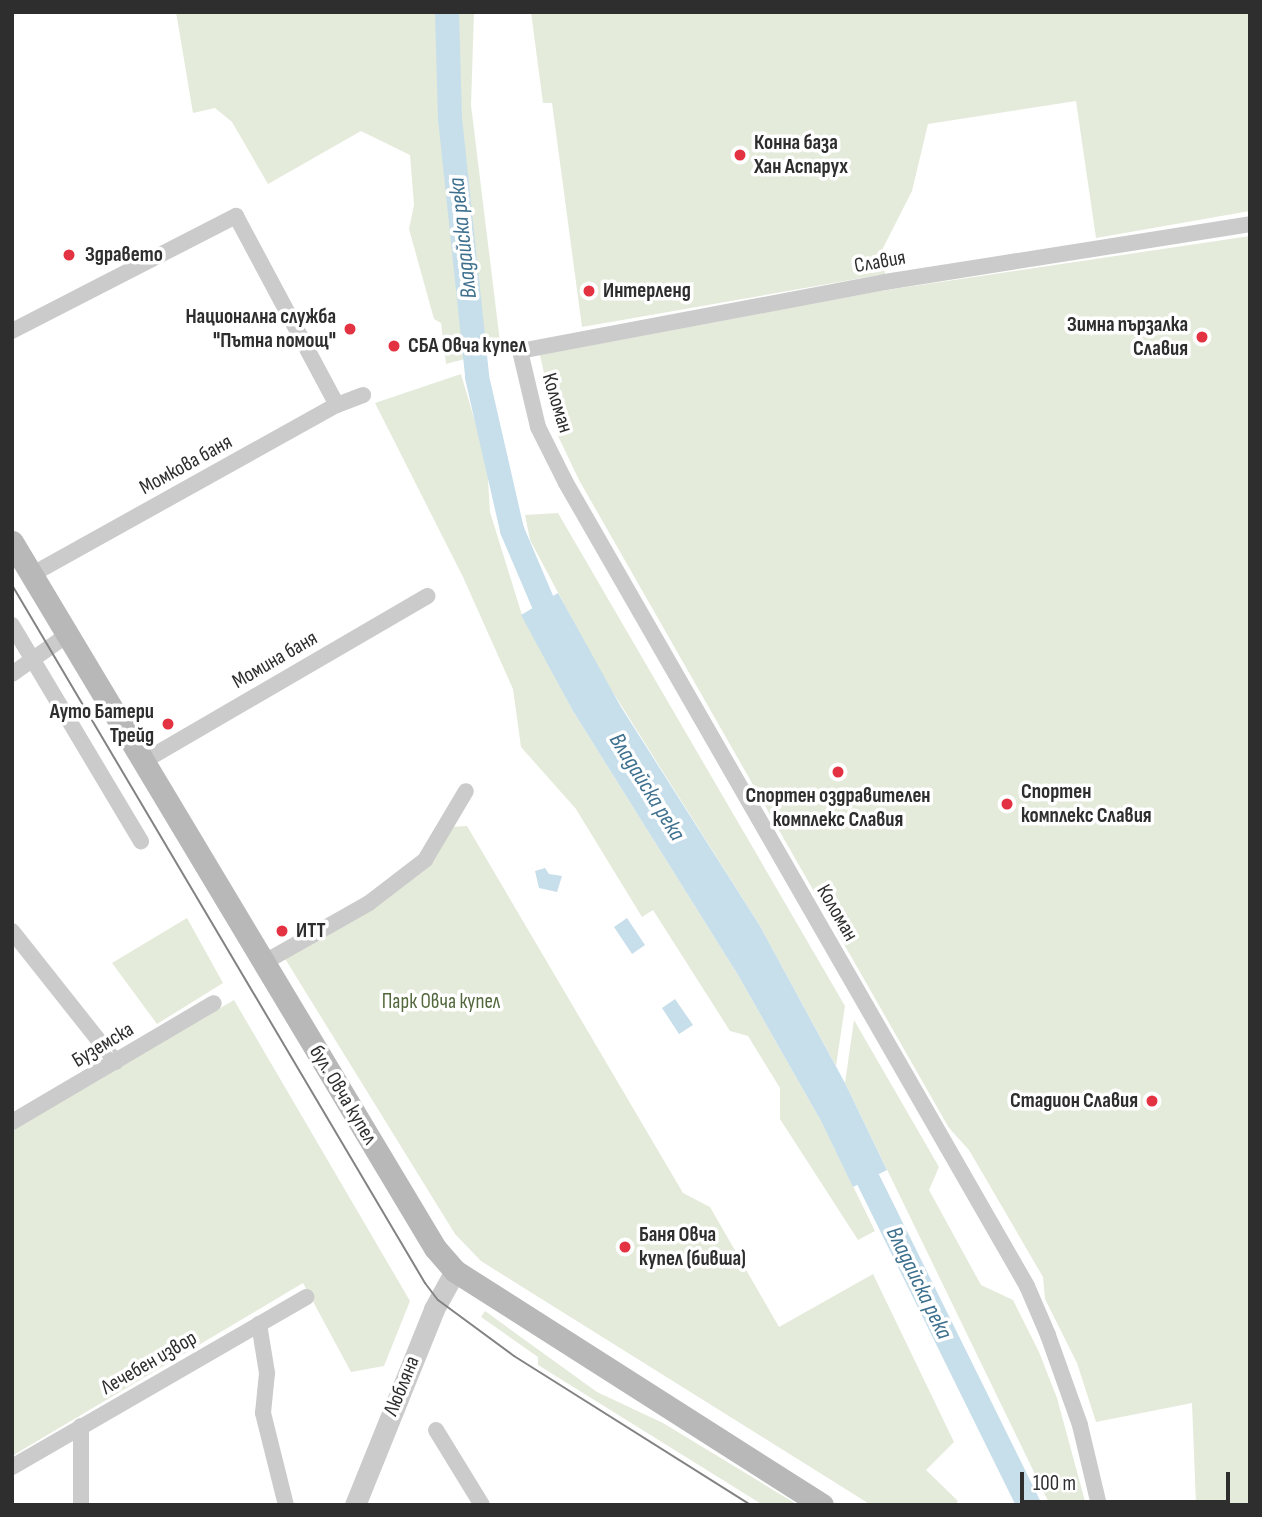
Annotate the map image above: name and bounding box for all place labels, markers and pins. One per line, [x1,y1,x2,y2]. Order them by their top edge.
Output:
place label: Конна база Хан Аспарух [754,130,848,180]
marker: Конна база Хан Аспарух [732,147,748,163]
place label: Здравето [85,242,163,268]
marker: Здравето [59,245,79,265]
place label: Интерленд [603,278,691,304]
marker: Интерленд [581,283,597,299]
place label: Национална служба "Пътна помощ" [185,304,336,354]
place label: Зимна пързалка Славия [1067,312,1188,362]
marker: Национална служба "Пътна помощ" [342,321,358,337]
marker: Зимна пързалка Славия [1194,329,1210,345]
place label: СБА Овча купел [408,333,527,359]
marker: СБА Овча купел [386,338,402,354]
place label: Ауто Батери Трейд [50,699,154,749]
marker: Ауто Батери Трейд [160,716,176,732]
marker: Спортен оздравителен комплекс Славия [830,764,846,780]
place label: Спортен комплекс Славия [1021,779,1152,829]
place label: Спортен оздравителен комплекс Славия [745,783,931,833]
marker: Спортен комплекс Славия [999,796,1015,812]
place label: ИТТ [296,918,326,944]
marker: ИТТ [274,923,290,939]
place label: Стадион Славия [1010,1088,1138,1114]
marker: Стадион Славия [1144,1093,1160,1109]
place label: Баня Овча купел (бивша) [639,1222,746,1272]
marker: Баня Овча купел (бивша) [617,1239,633,1255]

